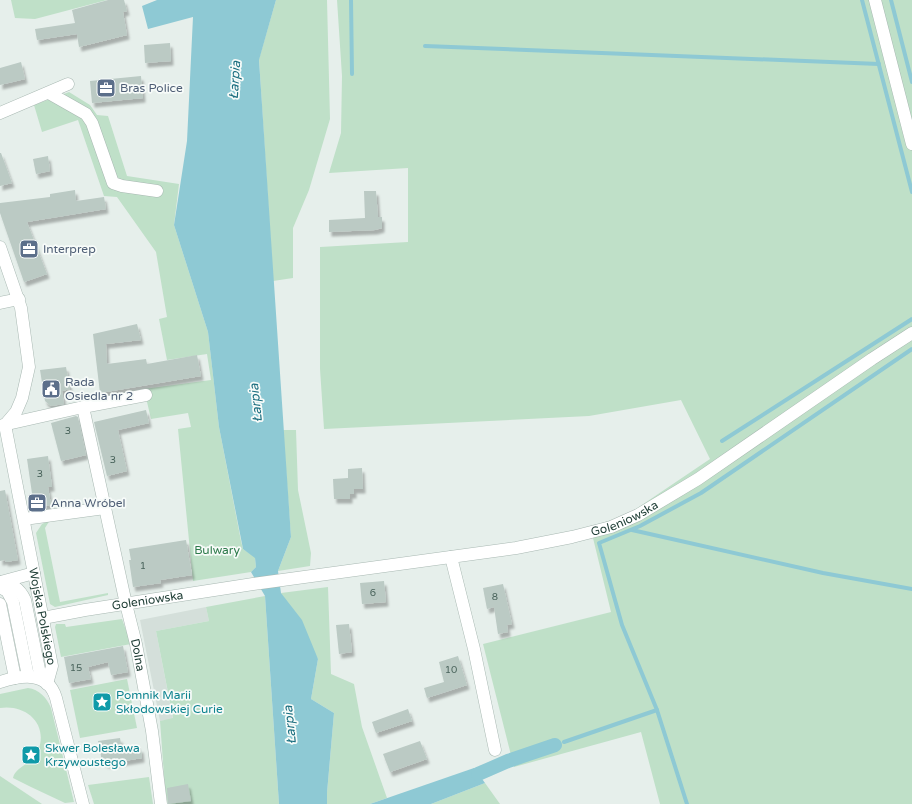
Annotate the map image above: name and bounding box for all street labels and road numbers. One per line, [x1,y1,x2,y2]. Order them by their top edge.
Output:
street label: Goleniowska [589,498,660,539]
street label: Wojska Polskiego [26,566,59,666]
street label: Goleniowska [111,588,184,613]
street label: Dolna [128,637,148,673]

